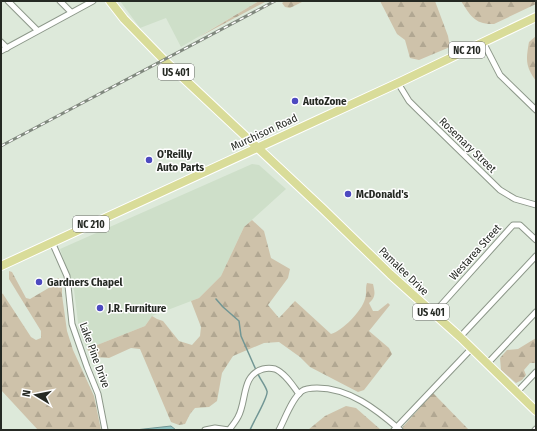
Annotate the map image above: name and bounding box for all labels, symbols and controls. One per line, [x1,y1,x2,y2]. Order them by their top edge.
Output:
road number: NC 210 [449,42,485,58]
road number: US 401 [158,64,194,80]
place label: AutoZone [302,95,347,108]
marker: AutoZone [290,96,300,106]
street label: Murchison Road [229,111,300,154]
street label: Rosemary Street [437,115,499,176]
place label: O'Reilly Auto Parts [156,148,204,174]
marker: O'Reilly Auto Parts [144,155,154,165]
place label: McDonald's [356,188,409,201]
marker: McDonald's [343,189,353,199]
road number: NC 210 [73,216,109,232]
street label: Westarea Street [447,221,504,283]
street label: Pamalee Drive [376,244,431,298]
place label: Gardners Chapel [47,276,123,289]
marker: Gardners Chapel [34,277,44,287]
place label: J.R. Furniture [107,302,167,315]
marker: J.R. Furniture [95,303,105,313]
road number: US 401 [413,304,449,320]
street label: Lake Pine Drive [77,321,112,390]
north arrow [16,375,56,415]
text: N [20,389,34,398]

